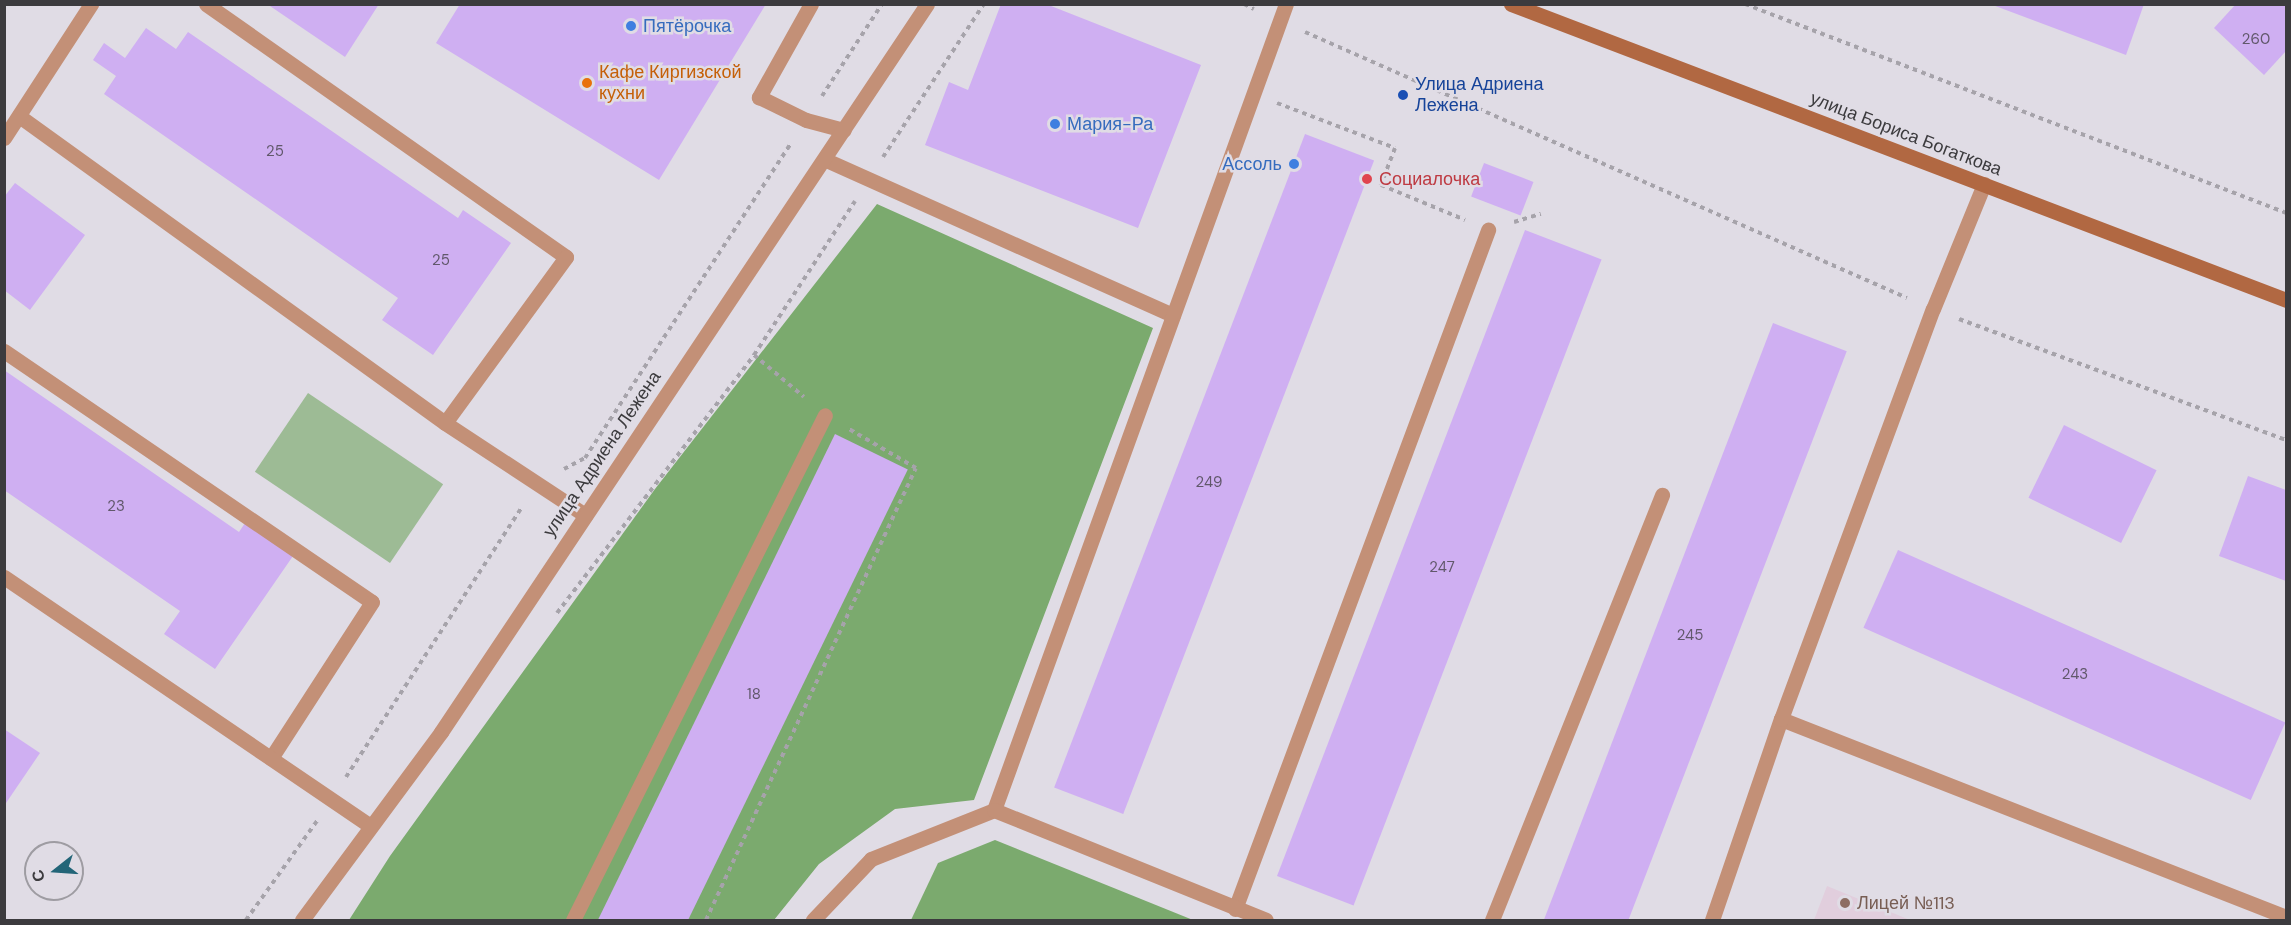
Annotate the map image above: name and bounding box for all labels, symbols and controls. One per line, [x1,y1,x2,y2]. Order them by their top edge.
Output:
place label: Пятёрочка [643,15,731,37]
marker: Пятёрочка [624,19,638,33]
house number: 260 [2242,31,2270,49]
place label: Кафе Киргизской кухни [599,62,741,104]
place label: Улица Адриена Лежена [1415,74,1543,116]
marker: Кафе Киргизской кухни [580,76,594,90]
street label: улица Бориса Богаткова [1807,87,2005,181]
marker: Улица Адриена Лежена [1396,88,1410,102]
place label: Мария-Ра [1067,113,1153,135]
marker: Мария-Ра [1048,117,1062,131]
house number: 25 [266,143,284,161]
place label: Ассоль [1222,153,1282,175]
marker: Ассоль [1287,157,1301,171]
place label: Социалочка [1379,168,1480,190]
marker: Социалочка [1360,172,1374,186]
house number: 25 [432,252,450,270]
street label: улица Адриена Лежена [538,367,666,541]
house number: 249 [1196,474,1222,492]
house number: 23 [107,498,125,516]
house number: 247 [1429,559,1455,577]
house number: 245 [1677,627,1703,645]
house number: 243 [2062,666,2088,684]
house number: 18 [747,686,761,704]
north arrow [24,841,84,901]
text: С [26,867,50,884]
place label: Лицей №113 [1857,892,1955,914]
marker: Лицей №113 [1838,896,1852,910]

